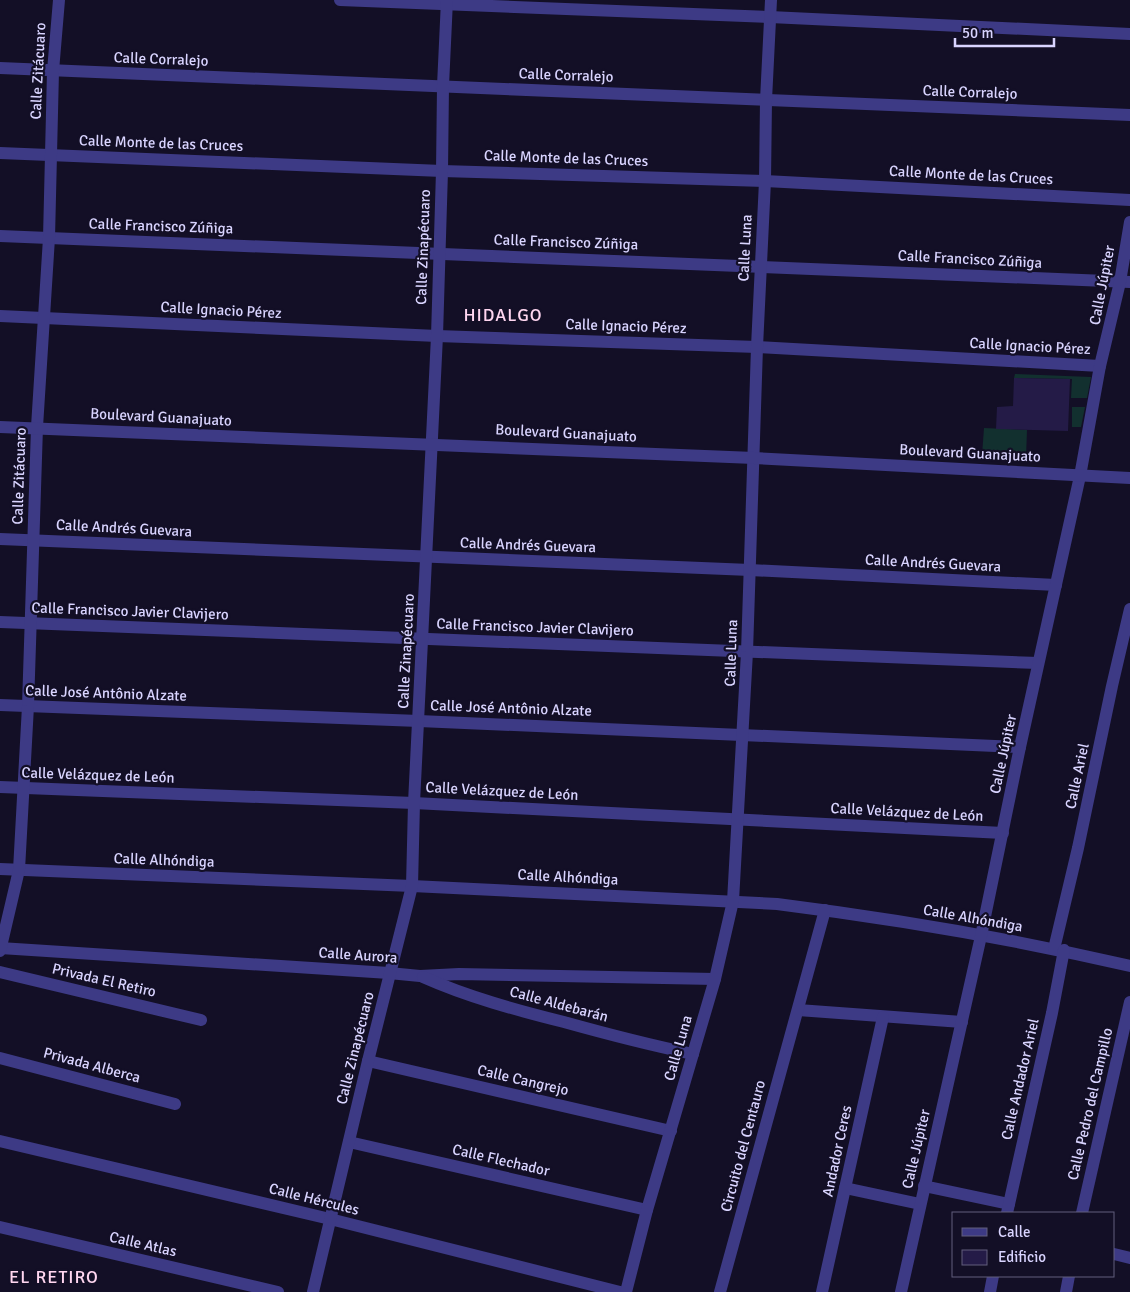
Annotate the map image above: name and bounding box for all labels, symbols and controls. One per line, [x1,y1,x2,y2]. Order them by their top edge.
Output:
scale bar [955,15,1054,47]
street label: Calle Zitácuaro [26,22,50,120]
text: 50 m [962,24,993,42]
street label: Calle Corralejo [113,48,209,70]
street label: Calle Corralejo [518,64,614,86]
street label: Calle Corralejo [922,81,1018,103]
street label: Calle Monte de las Cruces [79,131,244,155]
street label: Calle Monte de las Cruces [484,146,649,170]
street label: Calle Monte de las Cruces [888,162,1054,188]
street label: Calle Zinapécuaro [412,189,434,305]
street label: Calle Francisco Zúñiga [88,214,234,238]
street label: Calle Luna [734,214,756,282]
street label: Calle Francisco Zúñiga [493,230,639,254]
street label: Calle Júpiter [1085,243,1119,326]
street label: Calle Francisco Zúñiga [897,246,1043,272]
street label: Calle Ignacio Pérez [160,298,282,322]
district label: HIDALGO [463,304,543,326]
street label: Calle Ignacio Pérez [565,315,687,337]
street label: Calle Ignacio Pérez [969,334,1091,358]
street label: Boulevard Guanajuato [90,404,232,430]
street label: Boulevard Guanajuato [495,420,637,446]
street label: Calle Zitácuaro [8,427,30,525]
street label: Boulevard Guanajuato [899,440,1041,466]
street label: Calle Andrés Guevara [55,515,193,541]
street label: Calle Andrés Guevara [460,534,596,556]
street label: Calle Andrés Guevara [864,550,1002,576]
street label: Calle Zinapécuaro [394,593,418,709]
street label: Calle Francisco Javier Clavijero [31,599,229,623]
street label: Calle Francisco Javier Clavijero [436,615,634,639]
street label: Calle Luna [721,619,741,687]
street label: Calle José Antônio Alzate [25,681,187,705]
street label: Calle José Antônio Alzate [430,696,592,720]
street label: Calle Júpiter [986,712,1020,795]
street label: Calle Ariel [1061,741,1093,811]
street label: Calle Velázquez de León [21,763,175,787]
street label: Calle Velázquez de León [425,778,579,804]
street label: Calle Velázquez de León [830,799,984,825]
street label: Calle Alhóndiga [113,849,215,871]
street label: Calle Alhóndiga [517,865,619,889]
street label: Calle Alhóndiga [922,900,1024,936]
street label: Calle Aurora [318,943,398,967]
street label: Privada El Retiro [50,959,158,1001]
street label: Calle Aldebarán [508,982,610,1026]
street label: Calle Zinapécuaro [332,990,378,1106]
street label: Calle Luna [660,1013,696,1083]
street label: Calle Andador Ariel [997,1016,1043,1142]
street label: Calle Pedro del Campillo [1064,1026,1116,1182]
street label: Privada Alberca [41,1043,143,1087]
street label: Calle Cangrejo [476,1061,571,1099]
street label: Circuito del Centauro [717,1078,769,1214]
street label: Andador Ceres [819,1103,856,1198]
street label: Calle Júpiter [898,1107,934,1190]
street label: Calle Flechador [451,1140,552,1180]
street label: Calle Hércules [267,1179,361,1219]
legend [952,1212,1115,1277]
text: Calle [998,1223,1031,1241]
street label: Calle Atlas [108,1228,179,1261]
text: Edificio [998,1248,1046,1266]
district label: EL RETIRO [9,1266,99,1288]

